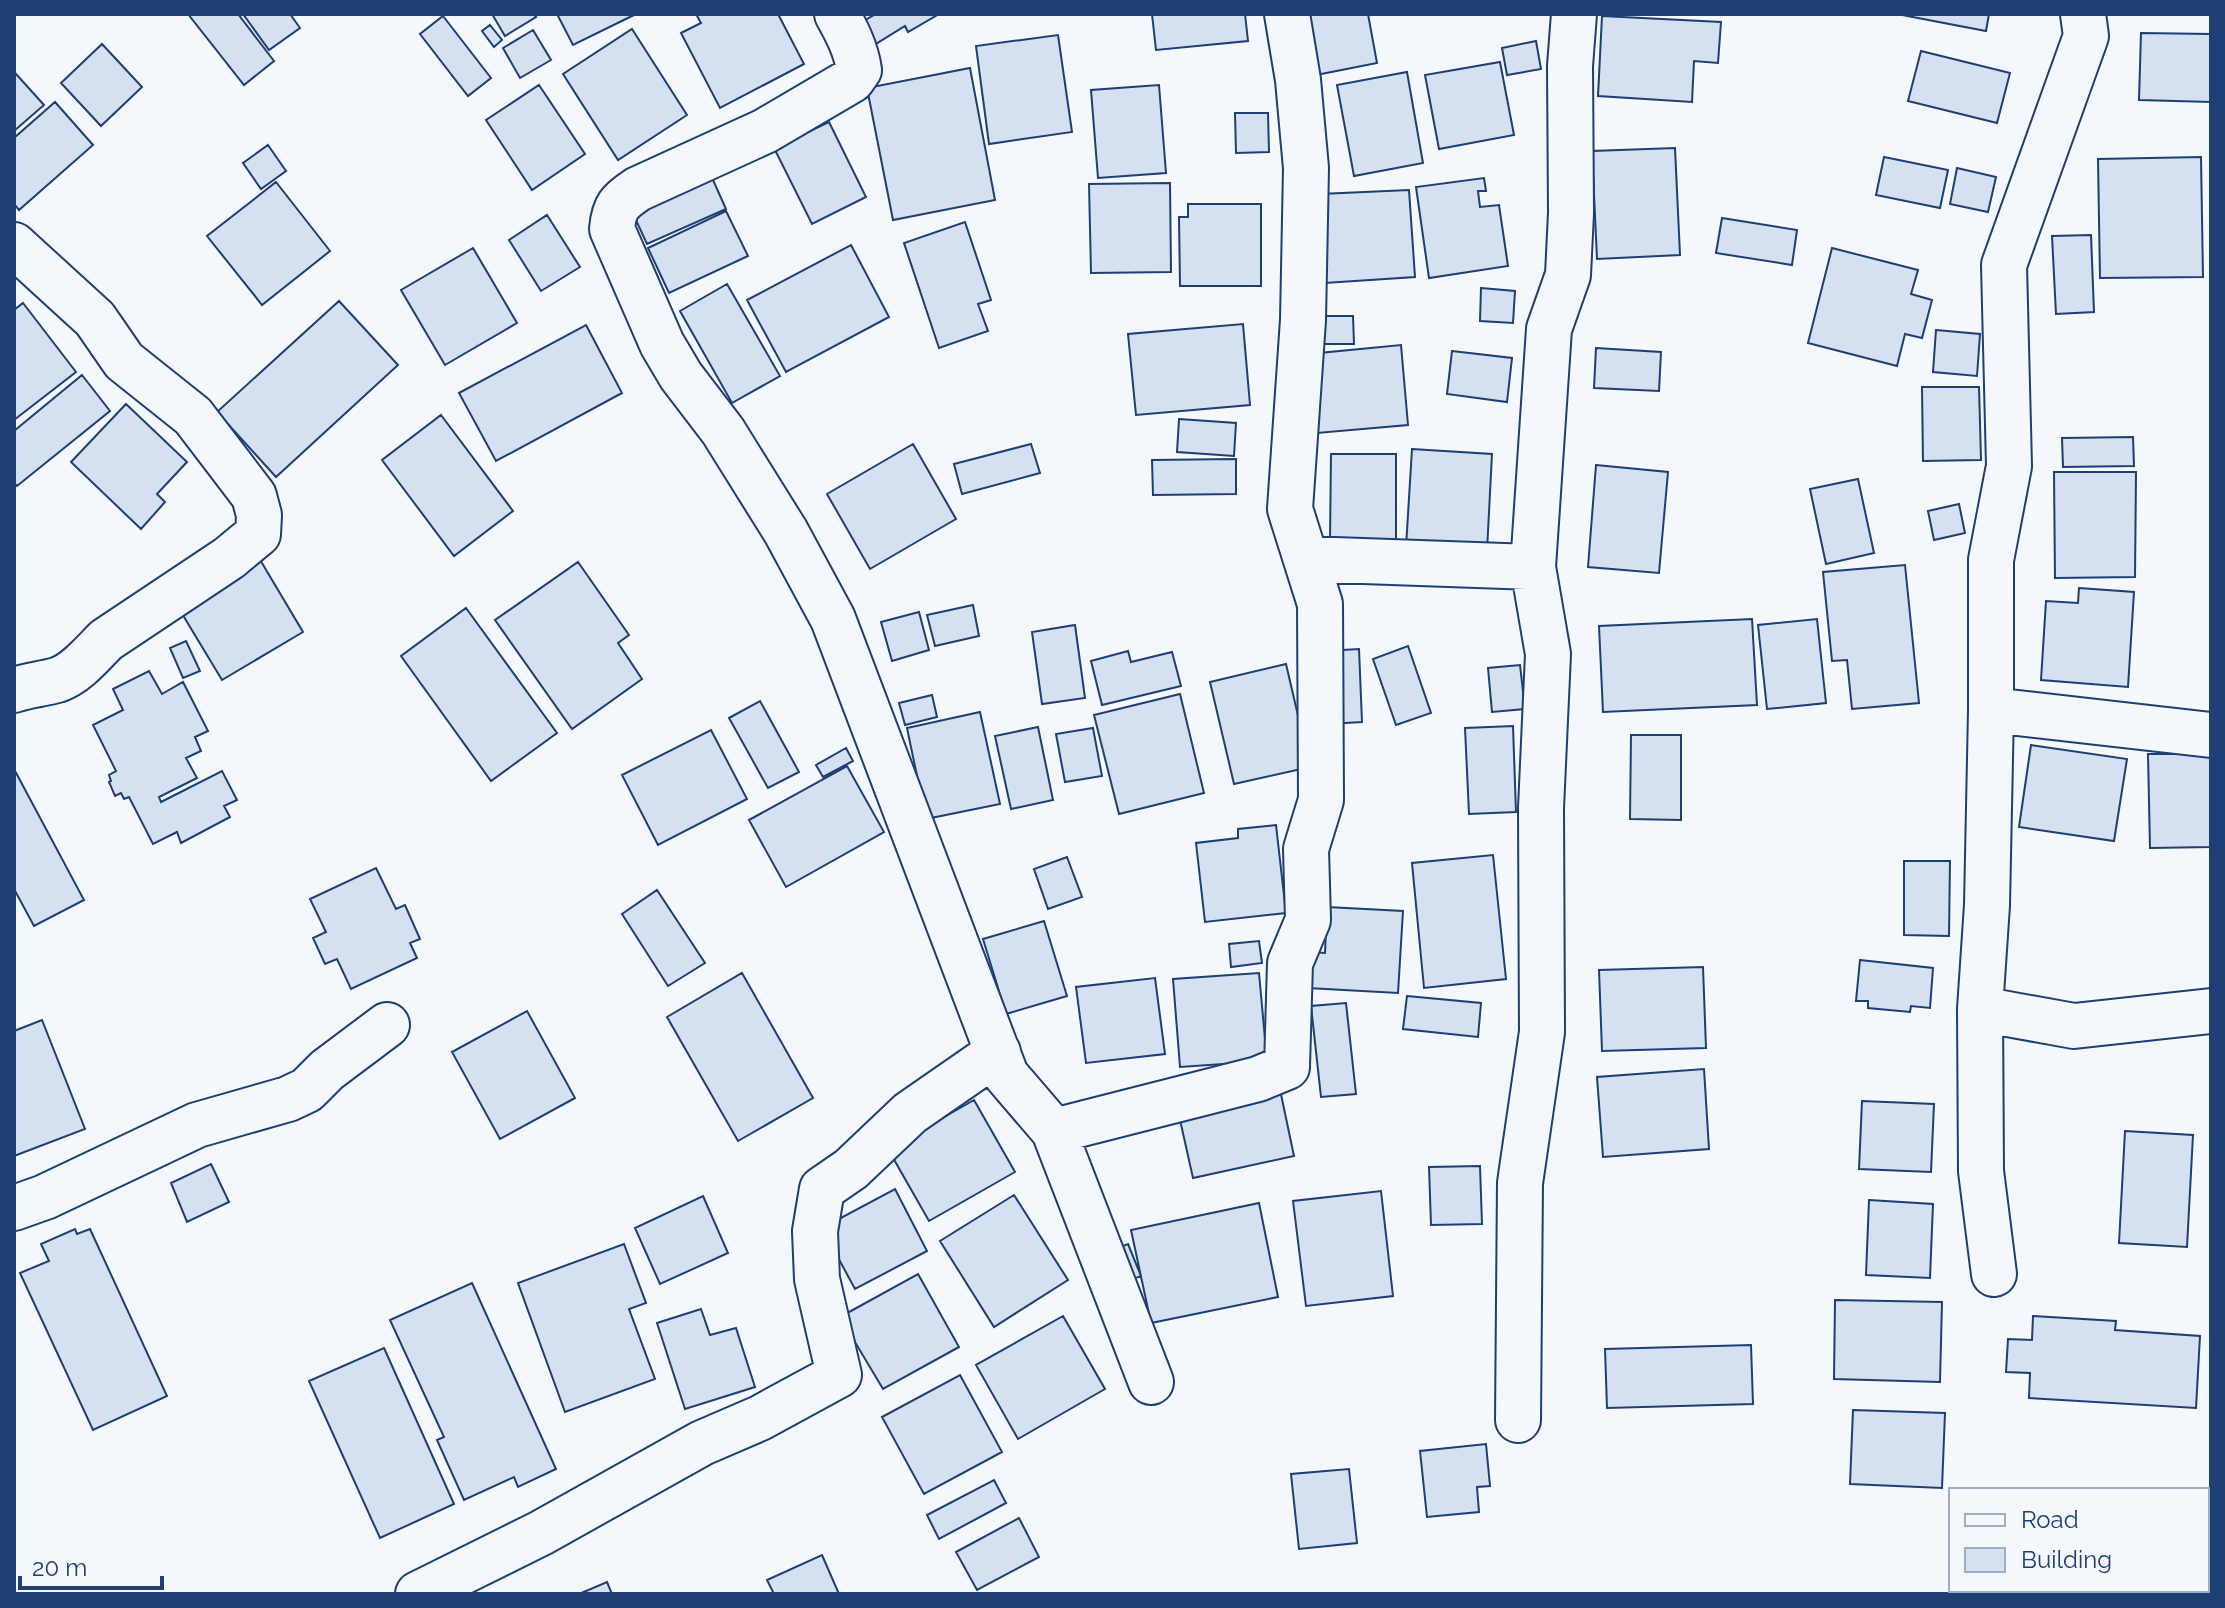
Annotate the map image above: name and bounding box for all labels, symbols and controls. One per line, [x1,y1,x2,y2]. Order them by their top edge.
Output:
legend [1949,1488,2209,1592]
text: Road [2021,1505,2079,1534]
scale bar [20,1540,162,1590]
text: Building [2021,1545,2112,1574]
text: 20 m [32,1553,87,1582]

